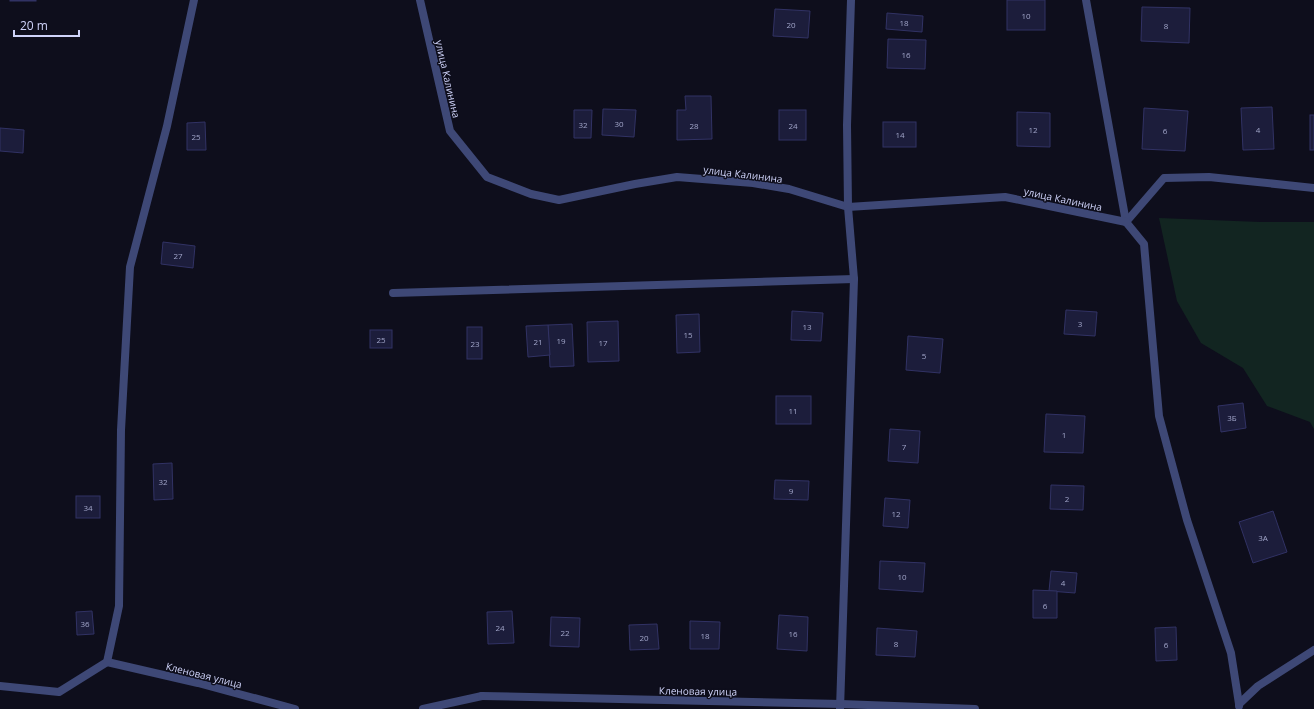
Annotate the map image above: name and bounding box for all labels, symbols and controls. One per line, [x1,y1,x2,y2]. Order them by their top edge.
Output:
house number: 10 [1021,10,1031,21]
scale bar [14,12,79,38]
text: 20 m [20,17,48,34]
house number: 18 [899,17,909,28]
house number: 20 [786,19,796,30]
house number: 8 [1164,20,1169,31]
street label: улица Калинина [432,39,464,119]
house number: 16 [901,49,911,60]
house number: 30 [614,118,624,129]
house number: 32 [578,119,588,130]
house number: 28 [689,120,699,131]
house number: 24 [788,120,798,131]
house number: 12 [1028,124,1038,135]
house number: 4 [1256,124,1261,135]
house number: 6 [1163,125,1168,136]
house number: 14 [895,129,905,140]
house number: 25 [191,131,201,142]
street label: улица Калинина [703,162,783,186]
street label: улица Калинина [1023,184,1103,214]
house number: 27 [173,250,183,261]
house number: 3 [1078,318,1083,329]
house number: 13 [802,321,812,332]
house number: 15 [683,329,693,340]
house number: 25 [376,334,386,345]
house number: 19 [556,335,566,346]
house number: 21 [533,336,543,347]
house number: 17 [598,337,608,348]
house number: 23 [470,338,480,349]
house number: 5 [922,350,927,361]
house number: 11 [788,405,798,416]
house number: 3Б [1227,412,1237,423]
house number: 1 [1062,429,1066,440]
house number: 7 [902,441,907,452]
house number: 32 [158,476,168,487]
house number: 9 [789,485,794,496]
house number: 2 [1065,493,1070,504]
house number: 34 [83,502,93,513]
house number: 12 [891,508,901,519]
house number: 3А [1258,532,1269,543]
house number: 10 [897,571,907,582]
house number: 4 [1061,577,1066,588]
house number: 6 [1043,600,1048,611]
house number: 36 [80,618,90,629]
house number: 24 [495,622,505,633]
house number: 22 [560,627,570,638]
house number: 16 [788,628,798,639]
house number: 18 [700,630,710,641]
house number: 20 [639,632,649,643]
house number: 8 [894,638,899,649]
house number: 6 [1164,639,1169,650]
street label: Кленовая улица [164,659,244,691]
street label: Кленовая улица [659,683,737,699]

